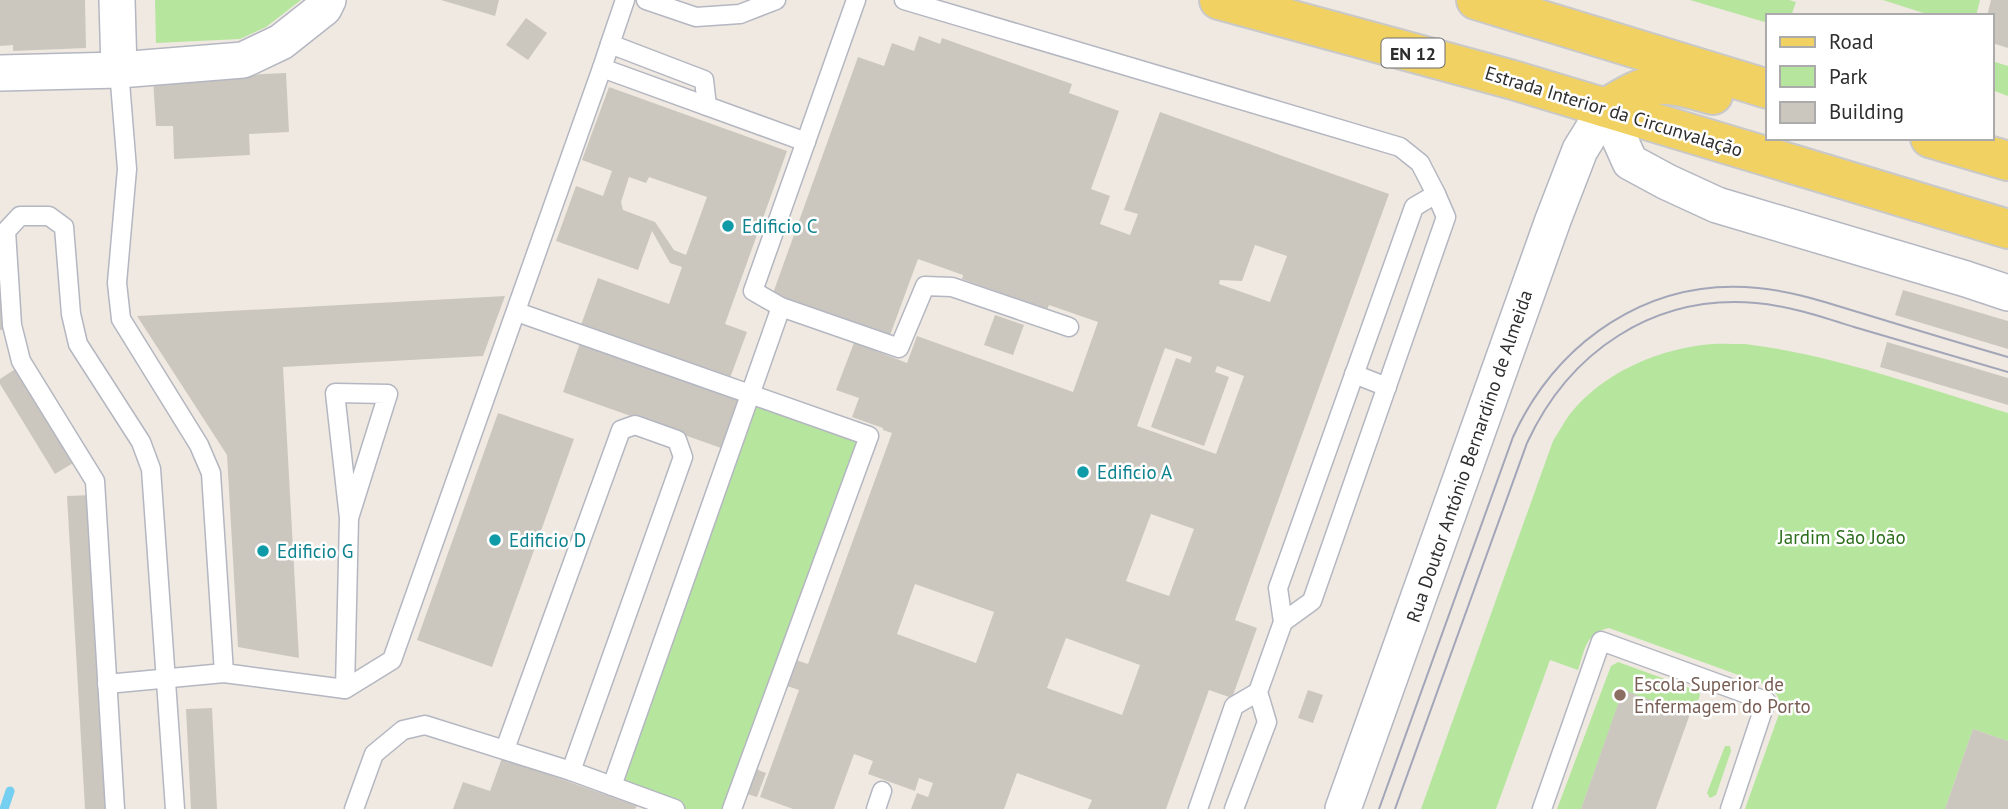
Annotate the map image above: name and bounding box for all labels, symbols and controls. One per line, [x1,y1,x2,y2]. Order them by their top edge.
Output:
legend [1766,14,1994,140]
text: Road [1829,28,1873,55]
road number: EN 12 [1382,38,1444,68]
street label: Estrada Interior da Circunvalação [1482,60,1746,162]
text: Park [1829,63,1868,90]
text: Building [1829,98,1904,125]
place label: Edificio C [742,214,818,238]
marker: Edificio C [720,218,736,234]
street label: Rua Doutor António Bernardino de Almeida [1401,287,1537,625]
place label: Edificio A [1097,460,1172,484]
marker: Edificio A [1075,464,1091,480]
park label: Jardim São João [1777,525,1906,549]
place label: Edificio D [509,528,586,552]
marker: Edificio D [487,532,503,548]
place label: Edificio G [277,539,353,563]
marker: Edificio G [255,543,271,559]
place label: Escola Superior de Enfermagem do Porto [1634,672,1811,718]
marker: Escola Superior de Enfermagem do Porto [1612,687,1628,703]

